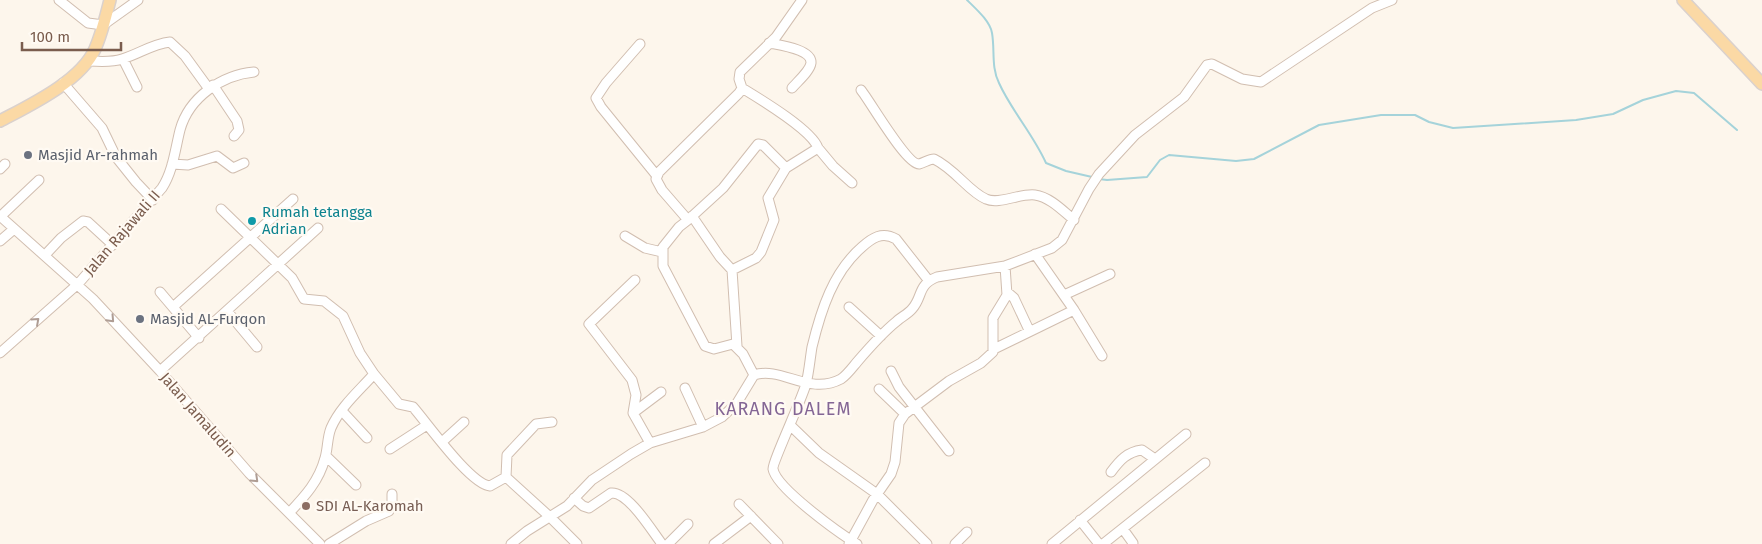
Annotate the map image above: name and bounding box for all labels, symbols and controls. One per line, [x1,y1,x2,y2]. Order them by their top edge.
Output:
scale bar [22,20,121,52]
text: 100 m [30,28,70,46]
place label: Masjid Ar-rahmah [38,146,158,164]
marker: Masjid Ar-rahmah [22,149,34,161]
street label: Jalan Rajawali II [80,187,164,279]
place label: Rumah tetangga Adrian [262,203,373,238]
marker: Rumah tetangga Adrian [246,215,258,227]
place label: Masjid AL-Furqon [150,310,266,328]
marker: Masjid AL-Furqon [134,313,146,325]
one-way arrow [105,314,114,323]
one-way arrow [31,318,40,327]
street label: Jalan Jamaludin [156,369,240,461]
district label: KARANG DALEM [715,398,851,420]
one-way arrow [250,473,259,482]
place label: SDI AL-Karomah [316,497,424,515]
marker: SDI AL-Karomah [300,500,312,512]

